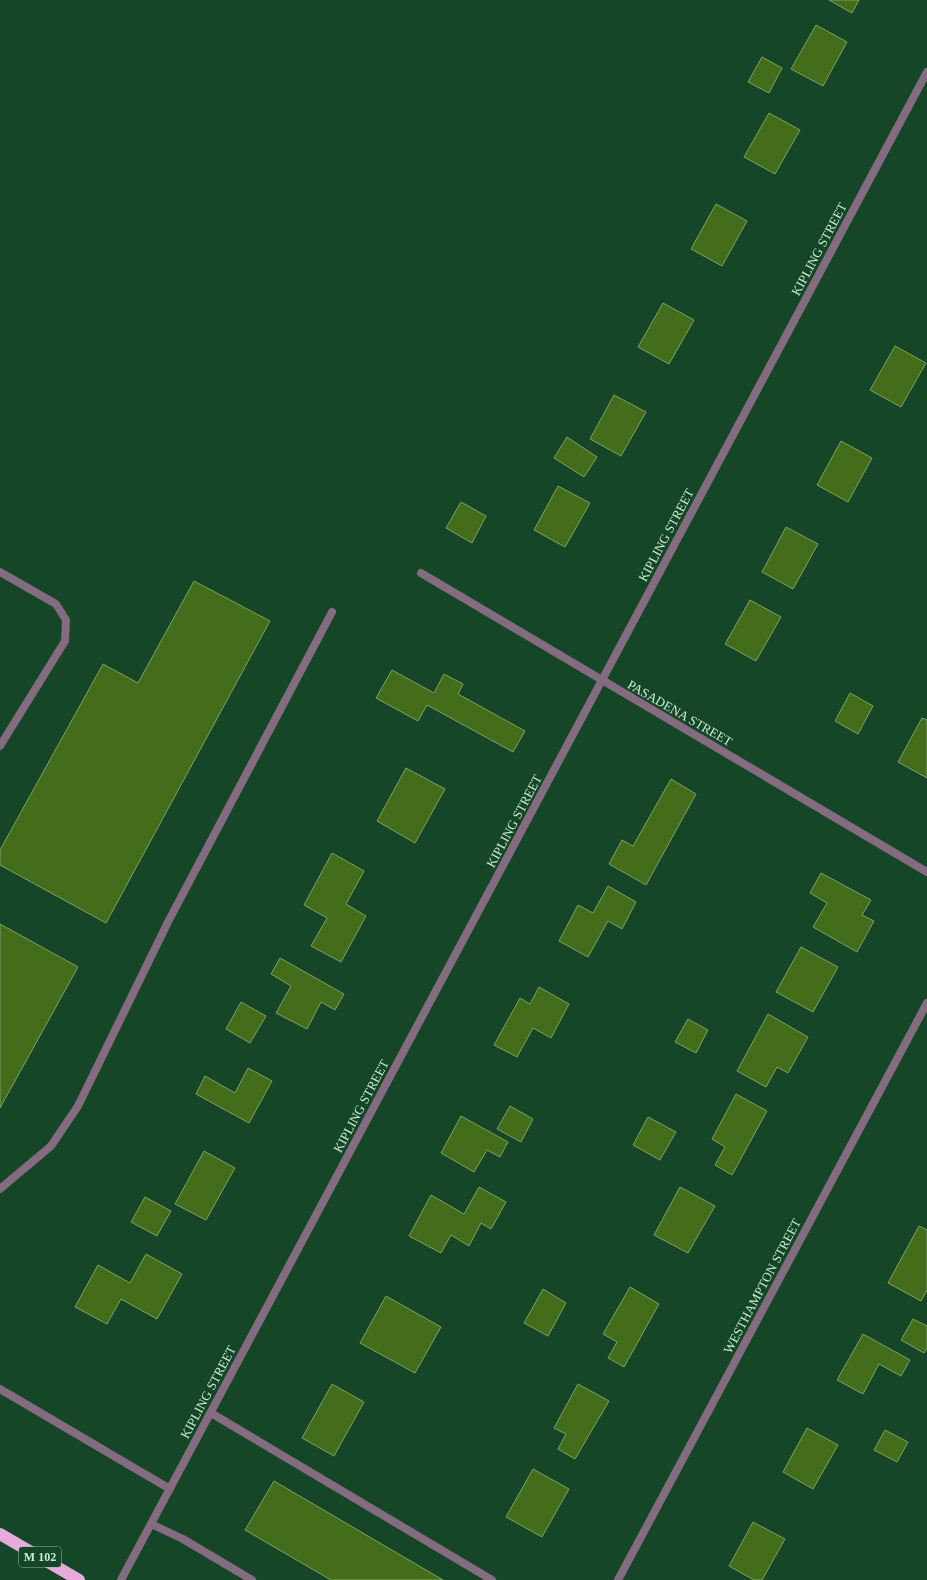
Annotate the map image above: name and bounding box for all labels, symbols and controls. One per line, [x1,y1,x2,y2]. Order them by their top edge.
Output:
street label: KIPLING STREET [788,200,850,298]
street label: KIPLING STREET [635,486,697,584]
street label: PASADENA STREET [625,677,735,749]
street label: KIPLING STREET [483,772,545,870]
street label: KIPLING STREET [330,1057,392,1155]
street label: WESTHAMPTON STREET [720,1216,804,1356]
street label: KIPLING STREET [177,1343,239,1441]
road number: M 102 [19,1547,61,1567]

